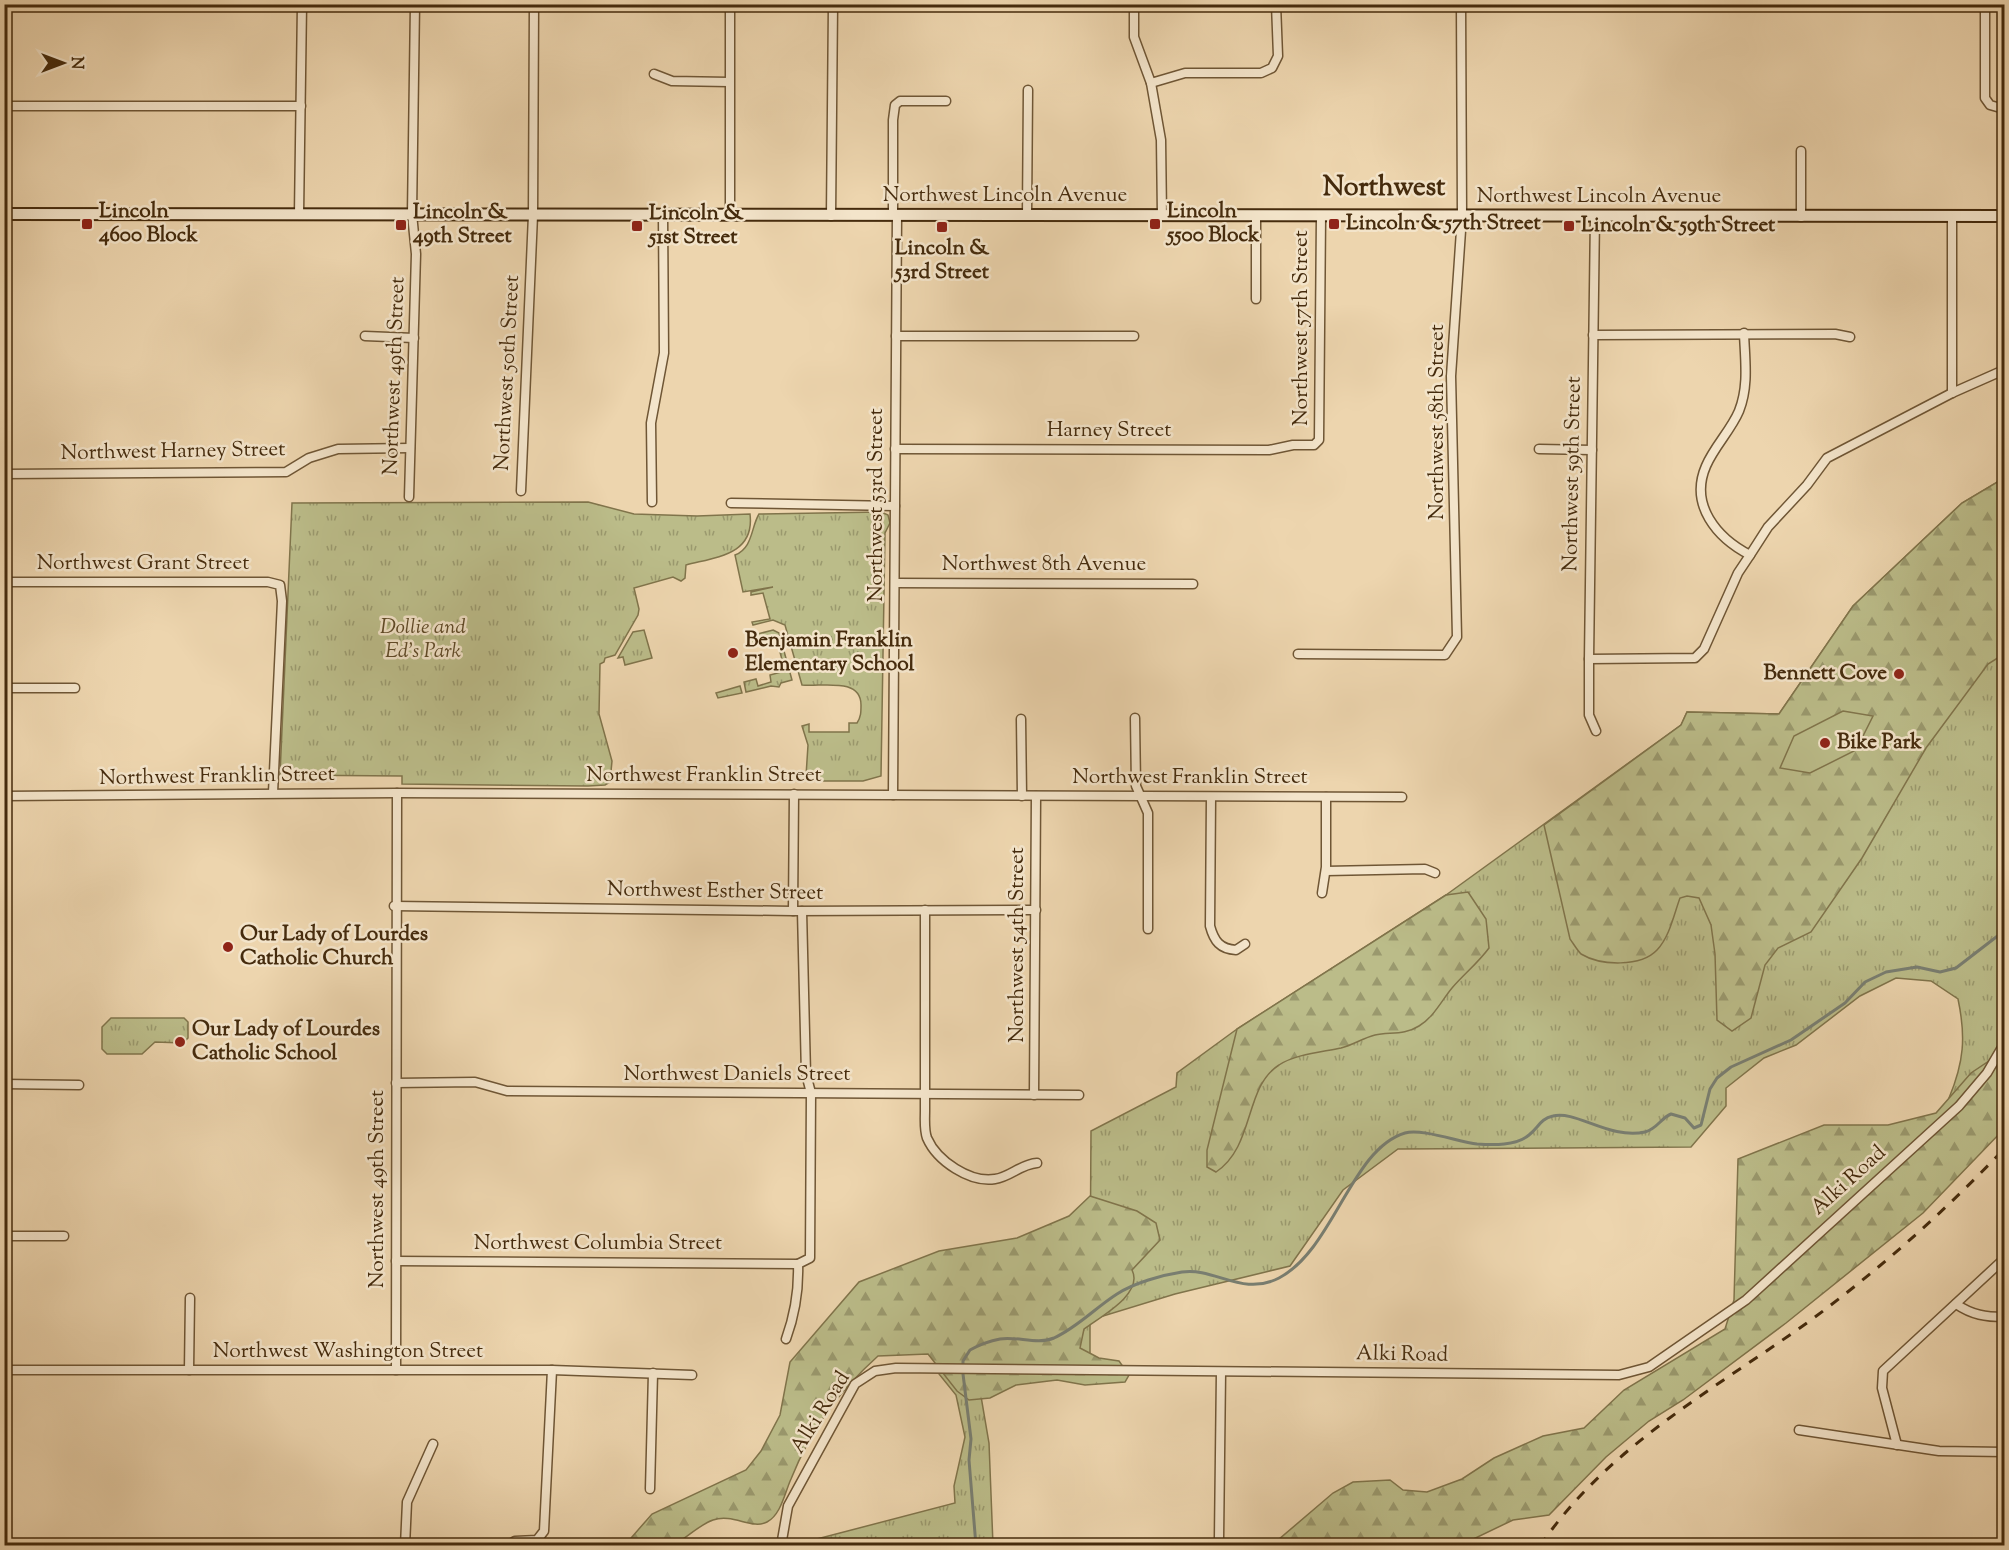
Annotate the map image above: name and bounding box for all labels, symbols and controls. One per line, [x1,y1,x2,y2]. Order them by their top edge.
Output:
north arrow [33,33,93,93]
text: N [64,57,87,70]
district label: Northwest [1323,169,1446,208]
street label: Northwest Lincoln Avenue [883,181,1127,211]
street label: Northwest Lincoln Avenue [1477,182,1721,212]
place label: Lincoln 4600 Block [98,197,198,251]
place label: Lincoln 5500 Block [1165,197,1260,251]
place label: Lincoln & 49th Street [412,198,513,252]
place label: Lincoln & 51st Street [647,199,744,253]
place label: Lincoln & 57th Street [1346,209,1542,239]
place label: Lincoln & 59th Street [1581,211,1776,241]
marker: Lincoln 4600 Block [80,217,94,231]
marker: Lincoln 5500 Block [1148,217,1162,231]
marker: Lincoln & 57th Street [1327,217,1341,231]
marker: Lincoln & 49th Street [394,218,408,232]
marker: Lincoln & 51st Street [630,219,644,233]
marker: Lincoln & 59th Street [1562,219,1576,233]
marker: Lincoln & 53rd Street [935,220,949,234]
street label: Northwest 57th Street [1287,230,1317,426]
place label: Lincoln & 53rd Street [893,234,990,288]
street label: Northwest 50th Street [488,274,528,472]
street label: Northwest 49th Street [377,276,413,476]
street label: Northwest 58th Street [1423,324,1453,520]
street label: Northwest 59th Street [1556,376,1590,572]
street label: Northwest 53rd Street [862,408,892,602]
street label: Harney Street [1047,416,1171,446]
street label: Northwest Harney Street [60,435,286,469]
street label: Northwest Grant Street [37,549,249,579]
street label: Northwest 8th Avenue [942,550,1146,580]
park label: Dollie and Ed's Park [380,613,466,667]
place label: Benjamin Franklin Elementary School [745,626,915,680]
marker: Benjamin Franklin Elementary School [726,646,740,660]
place label: Bennett Cove [1763,659,1887,689]
marker: Bennett Cove [1892,667,1906,681]
place label: Bike Park [1837,728,1922,758]
marker: Bike Park [1818,736,1832,750]
street label: Northwest Franklin Street [99,760,335,794]
street label: Northwest Franklin Street [586,761,822,791]
street label: Northwest Franklin Street [1072,763,1308,793]
street label: Northwest 54th Street [1003,847,1033,1043]
street label: Northwest Esther Street [606,875,824,909]
place label: Our Lady of Lourdes Catholic Church [240,920,428,974]
marker: Our Lady of Lourdes Catholic Church [221,940,235,954]
place label: Our Lady of Lourdes Catholic School [192,1015,380,1069]
marker: Our Lady of Lourdes Catholic School [173,1035,187,1049]
street label: Northwest Daniels Street [624,1060,851,1090]
street label: Northwest 49th Street [363,1090,393,1288]
street label: Alki Road [1805,1139,1893,1223]
street label: Northwest Columbia Street [474,1229,722,1259]
street label: Northwest Washington Street [213,1337,483,1367]
street label: Alki Road [1356,1339,1448,1371]
street label: Alki Road [784,1366,858,1460]

